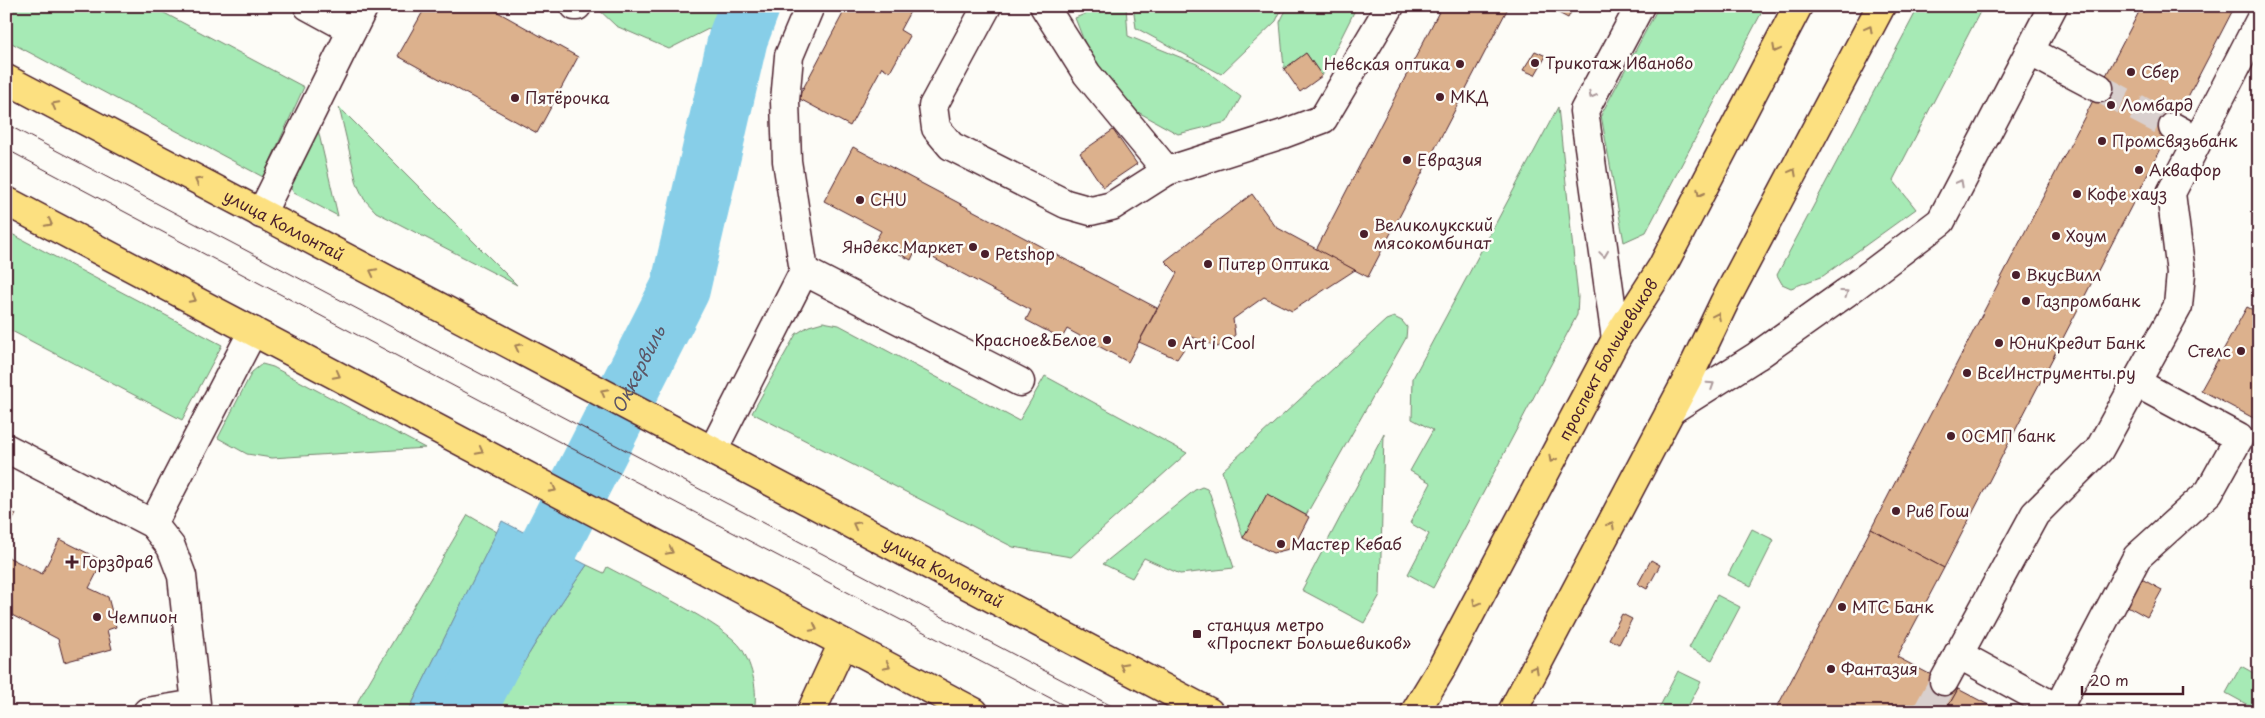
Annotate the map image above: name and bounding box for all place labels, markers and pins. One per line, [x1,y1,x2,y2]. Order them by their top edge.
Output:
place label: Трикотаж Иваново [1545,50,1693,74]
place label: Невская оптика [1324,51,1450,75]
marker: Трикотаж Иваново [1529,57,1541,69]
marker: Невская оптика [1454,58,1466,70]
place label: Сбер [2141,59,2179,83]
marker: Сбер [2125,66,2137,78]
place label: МКД [1450,84,1489,108]
place label: Пятёрочка [525,85,610,109]
marker: МКД [1434,91,1446,103]
marker: Пятёрочка [509,92,521,104]
place label: Ломбард [2121,92,2193,116]
marker: Ломбард [2105,99,2117,111]
place label: Промсвязьбанк [2112,128,2238,152]
marker: Промсвязьбанк [2096,135,2108,147]
place label: Евразия [1417,147,1482,171]
marker: Евразия [1401,154,1413,166]
place label: Аквафор [2149,157,2221,181]
marker: Аквафор [2133,164,2145,176]
place label: Кофе хауз [2087,181,2167,205]
place label: CHU [870,187,907,211]
marker: Кофе хауз [2071,188,2083,200]
marker: CHU [854,194,866,206]
place label: Великолукский мясокомбинат [1374,212,1493,254]
place label: Хоум [2066,223,2107,247]
marker: Великолукский мясокомбинат [1358,228,1370,240]
marker: Хоум [2050,230,2062,242]
place label: Яндекс.Маркет [842,234,963,258]
marker: Яндекс.Маркет [967,241,979,253]
place label: Petshop [995,241,1055,265]
marker: Petshop [979,248,991,260]
place label: Питер Оптика [1218,251,1329,275]
marker: Питер Оптика [1202,258,1214,270]
place label: ВкусВилл [2026,262,2101,286]
marker: ВкусВилл [2010,269,2022,281]
place label: Газпромбанк [2036,288,2141,312]
marker: Газпромбанк [2020,295,2032,307]
place label: Красное&Белое [975,327,1097,351]
place label: Art i Cool [1182,330,1255,354]
place label: ЮниКредит Банк [2009,330,2146,354]
marker: Красное&Белое [1101,334,1113,346]
marker: Art i Cool [1166,337,1178,349]
marker: ЮниКредит Банк [1993,337,2005,349]
place label: Стелс [2187,338,2231,362]
marker: Стелс [2235,345,2247,357]
place label: ВсеИнструменты.ру [1977,360,2136,384]
marker: ВсеИнструменты.ру [1961,367,1973,379]
place label: ОСМП банк [1961,423,2056,447]
marker: ОСМП банк [1945,430,1957,442]
place label: Рив Гош [1906,498,1969,522]
marker: Рив Гош [1890,505,1902,517]
place label: Мастер Кебаб [1291,531,1402,555]
marker: Мастер Кебаб [1275,538,1287,550]
place label: Горздрав [82,549,153,573]
marker: Горздрав [66,556,78,568]
place label: МТС Банк [1852,594,1934,618]
marker: МТС Банк [1836,601,1848,613]
place label: Чемпион [107,604,178,628]
marker: Чемпион [91,611,103,623]
place label: станция метро «Проспект Большевиков» [1207,612,1411,654]
marker: станция метро «Проспект Большевиков» [1191,628,1203,640]
place label: Фантазия [1841,656,1918,680]
marker: Фантазия [1825,663,1837,675]

